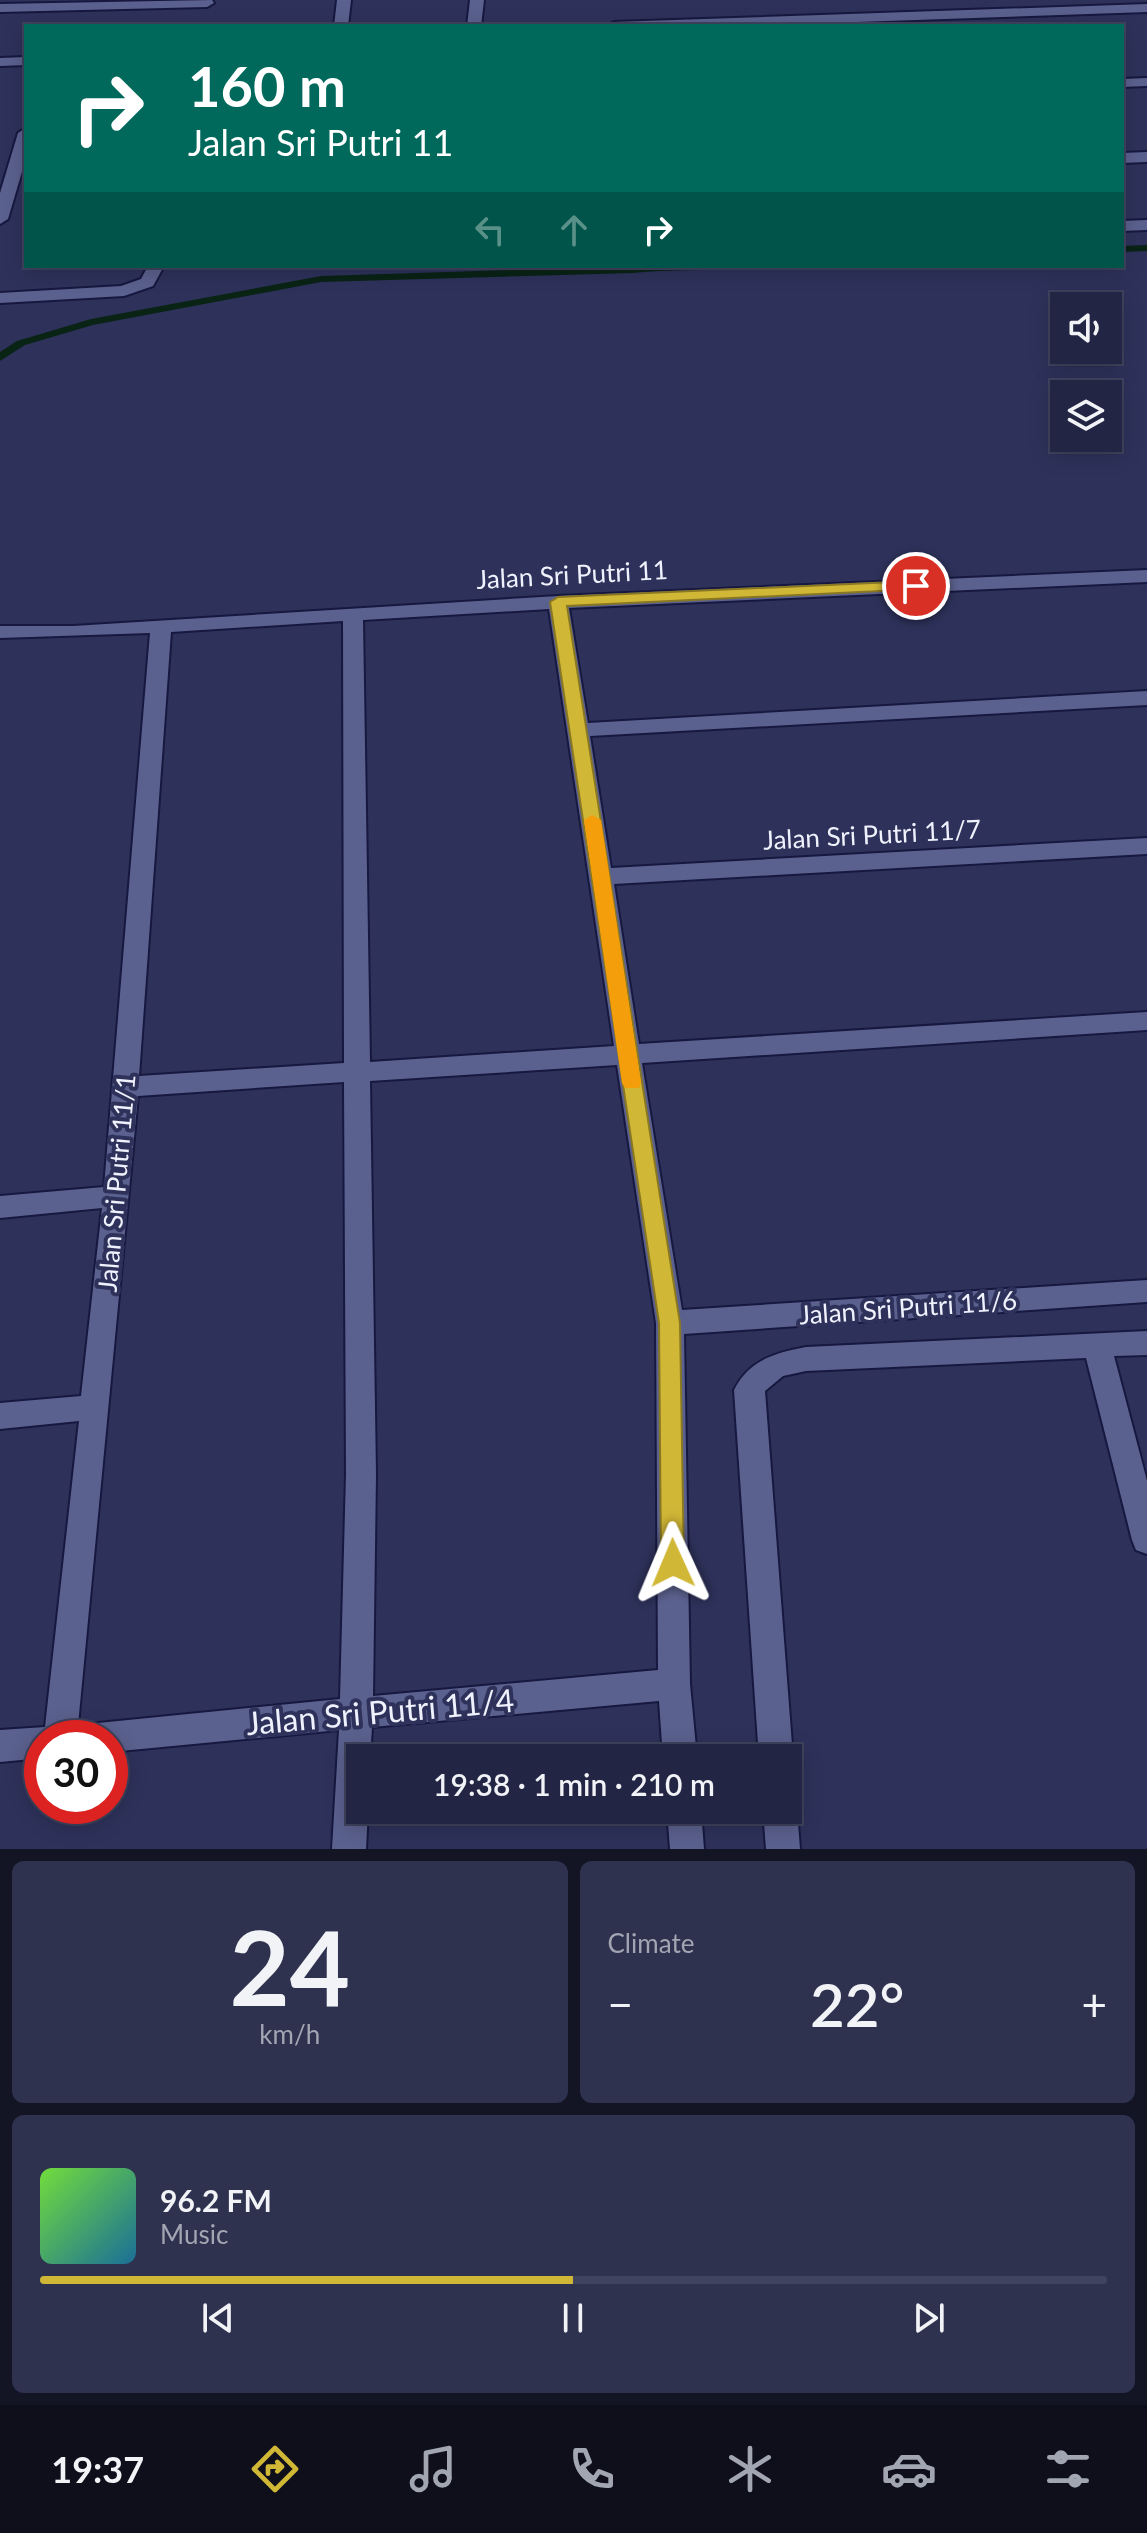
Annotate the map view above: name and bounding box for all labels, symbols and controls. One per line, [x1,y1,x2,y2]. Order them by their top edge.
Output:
text: 160 m [188,52,346,119]
icon: right [56,56,160,160]
text: Jalan Sri Putri 11 [188,120,453,164]
icon: left [468,208,512,252]
icon: ahead [552,208,596,252]
icon: right [636,208,680,252]
map controls [1050,292,1122,452]
button: sound [1050,292,1122,364]
button: layers [1050,380,1122,452]
pin [882,552,950,620]
street label: Jalan Sri Putri 11 [475,553,669,595]
icon: arrive [894,564,938,608]
street label: Jalan Sri Putri 11/7 [762,812,982,856]
street label: Jalan Sri Putri 11/1 [91,1073,141,1293]
street label: Jalan Sri Putri 11/6 [798,1283,1018,1331]
position arrow [631,1521,715,1605]
street label: Jalan Sri Putri 11/4 [244,1680,516,1742]
speed limit sign: 30 [24,1720,128,1824]
text: 19:38 · 1 min · 210 m [433,1766,715,1802]
text: 24 [229,1903,350,2028]
text: Climate [608,1927,694,1959]
text: 22° [810,1968,905,2040]
text: − [608,1978,633,2030]
text: + [1081,1978,1107,2030]
text: km/h [259,2018,320,2050]
text: 96.2 FM [160,2182,272,2218]
text: Music [160,2218,228,2250]
icon: previous [196,2296,240,2340]
icon: pause [551,2296,595,2340]
icon: next [907,2296,951,2340]
icon: directions [247,2441,303,2497]
icon: music [405,2441,461,2497]
icon: phone [564,2441,620,2497]
icon: climate [722,2441,778,2497]
icon: car [881,2441,937,2497]
icon: filters [1040,2441,1096,2497]
text: 19:37 [51,2447,144,2491]

